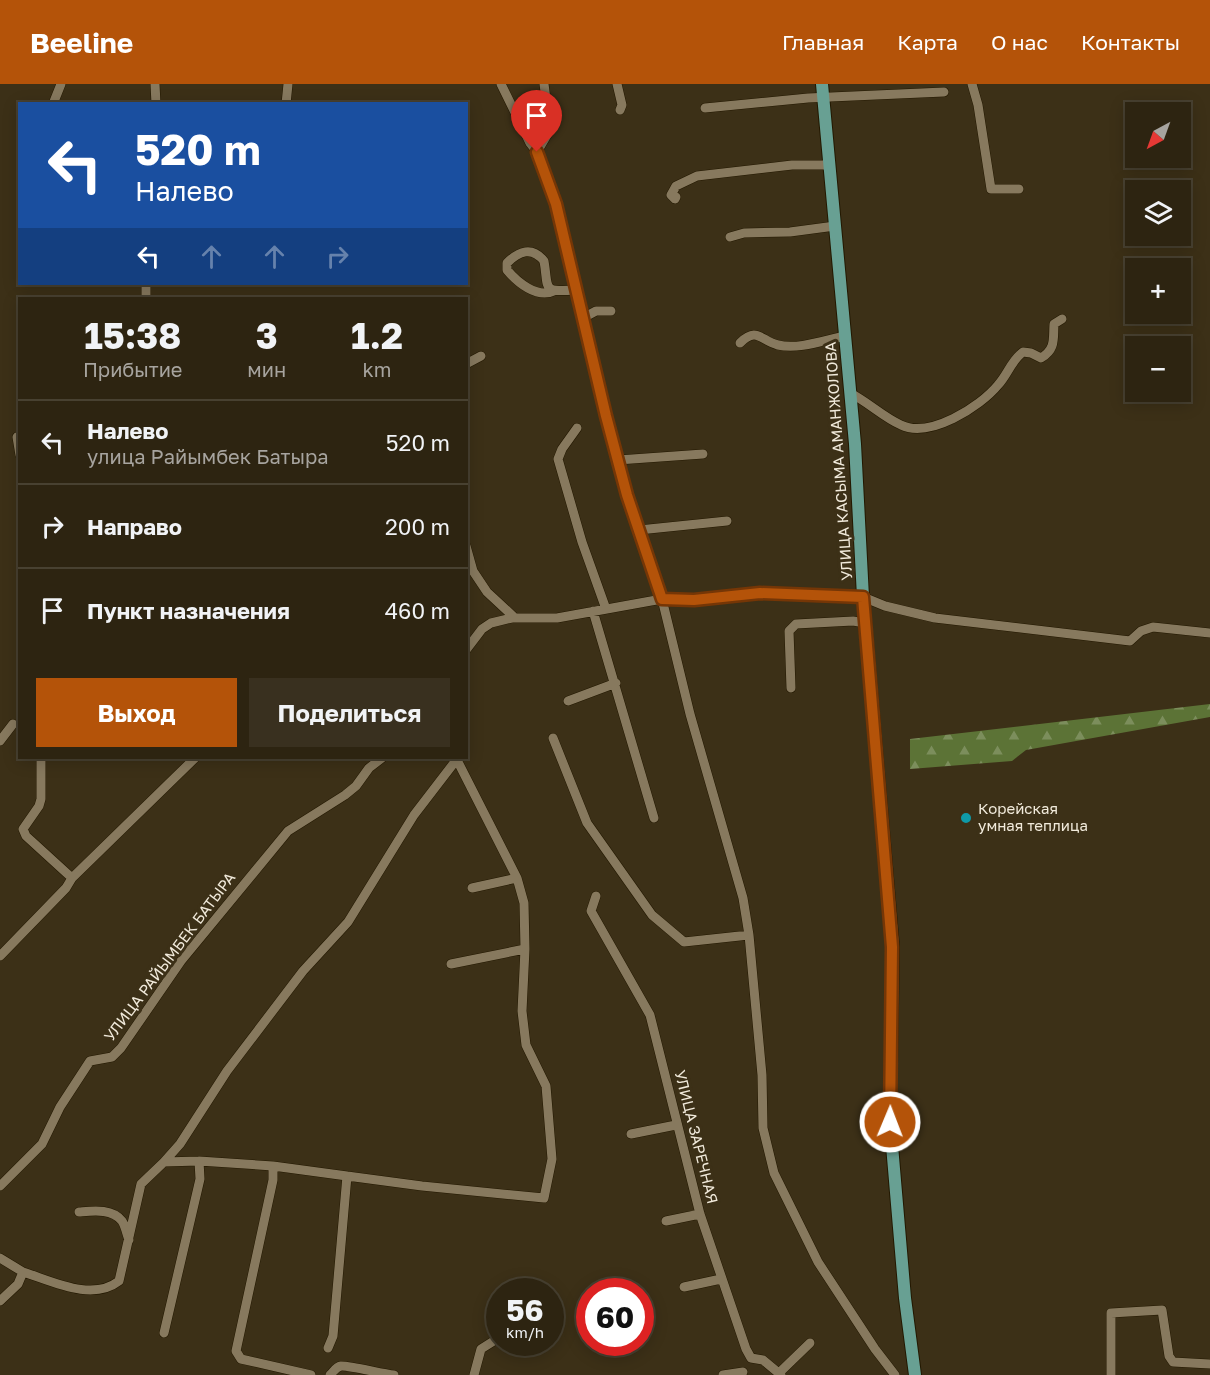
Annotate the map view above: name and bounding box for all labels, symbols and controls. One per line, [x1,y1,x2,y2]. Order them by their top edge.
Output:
text: Beeline [30,26,133,59]
text: Главная [782,29,864,55]
text: Карта [897,29,958,55]
text: О нас [991,29,1048,55]
text: Контакты [1081,29,1180,55]
pin [511,90,562,152]
icon: arrive [520,99,553,132]
north arrow [1125,102,1191,168]
map controls [1125,102,1191,402]
text: 520 m [135,124,261,174]
icon: left [36,126,114,204]
text: Налево [135,175,234,207]
button: layers [1125,180,1191,246]
icon: left [132,240,165,273]
icon: ahead [195,240,228,273]
icon: ahead [258,240,291,273]
icon: right [321,240,354,273]
button: + [1125,258,1191,324]
text: 15:38 [84,314,181,357]
text: 3 [256,314,278,357]
text: 1.2 [351,314,403,357]
button: − [1125,336,1191,402]
street label: УЛИЦА КАСЫМА АМАНЖОЛОВА [821,341,855,581]
text: Прибытие [83,357,182,381]
text: мин [247,357,286,381]
text: km [363,357,392,381]
text: Налево [87,417,169,444]
icon: left [36,426,69,459]
text: 520 m [386,429,450,456]
text: улица Райымбек Батыра [87,444,329,468]
icon: right [36,510,69,543]
text: Направо [87,513,182,540]
text: 200 m [385,513,450,540]
icon: arrive [36,594,69,627]
text: Пункт назначения [87,597,290,624]
text: 460 m [385,597,450,624]
button: Выход [36,678,237,747]
button: Поделиться [249,678,450,747]
place label: Корейская умная теплица [978,799,1088,834]
marker: Корейская умная теплица [959,811,973,825]
street label: УЛИЦА РАЙЫМБЕК БАТЫРА [100,868,239,1044]
street label: УЛИЦА ЗАРЕЧНАЯ [672,1068,722,1205]
position arrow [858,1090,922,1154]
speed limit sign: 60 [576,1278,654,1356]
text: 56 [506,1292,544,1328]
text: km/h [506,1323,544,1341]

